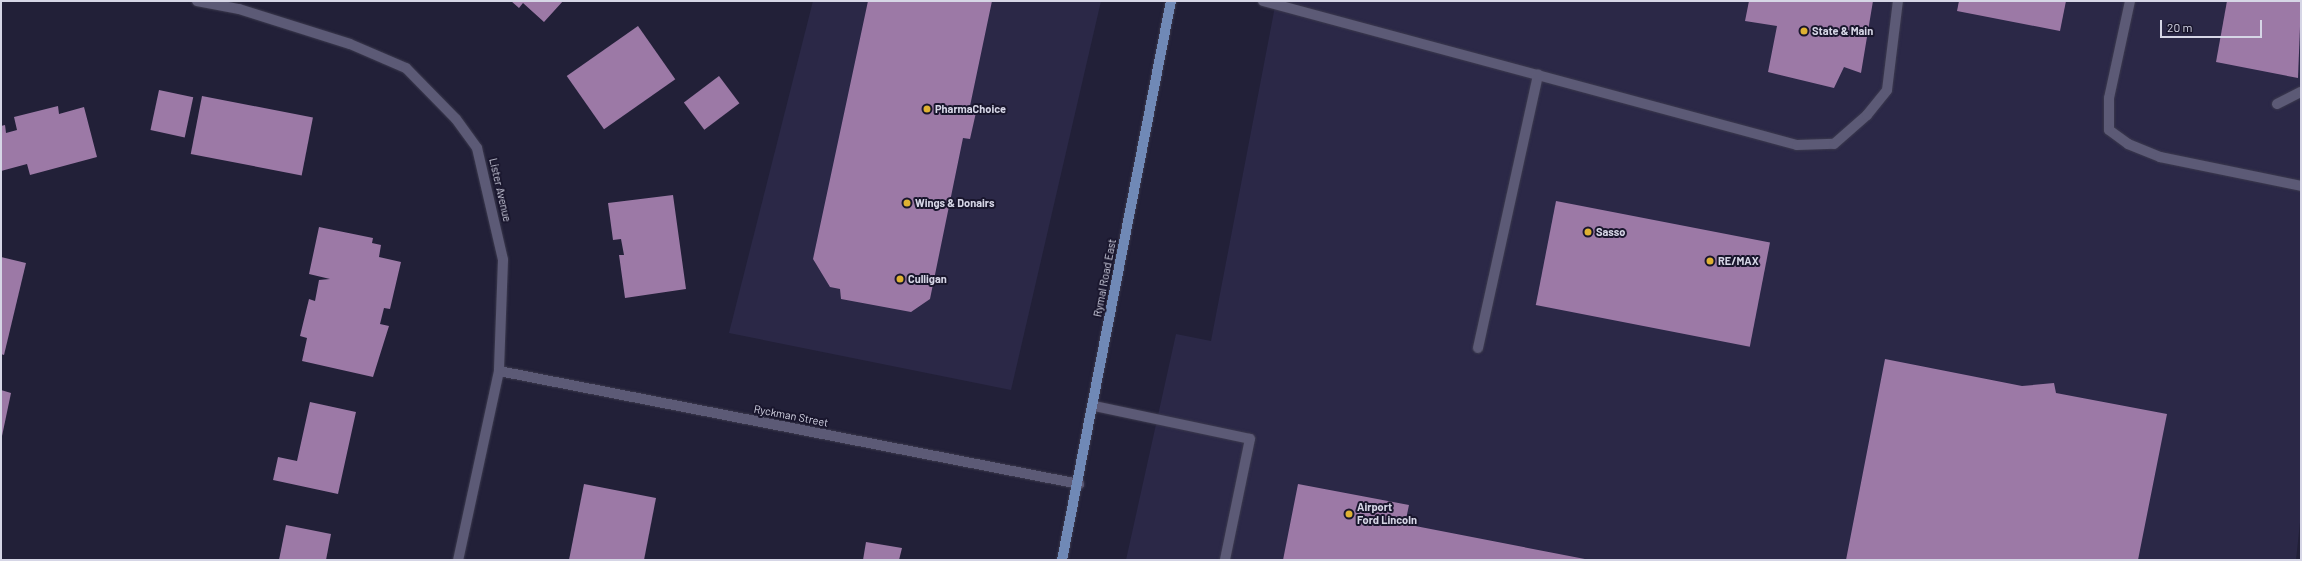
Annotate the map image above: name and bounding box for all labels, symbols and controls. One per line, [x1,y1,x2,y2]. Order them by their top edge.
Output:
scale bar [2162,12,2264,38]
text: 20 m [2167,20,2193,34]
place label: State & Main [1812,24,1873,38]
marker: State & Main [1799,26,1809,36]
place label: PharmaChoice [935,102,1006,116]
marker: PharmaChoice [922,104,932,114]
street label: Lister Avenue [486,157,514,223]
place label: Wings & Donairs [915,196,994,210]
marker: Wings & Donairs [902,198,912,208]
place label: Sasso [1596,225,1625,239]
marker: Sasso [1583,227,1593,237]
street label: Rymal Road East [1091,238,1119,318]
place label: RE/MAX [1718,254,1759,268]
marker: RE/MAX [1705,256,1715,266]
place label: Culligan [908,272,947,286]
marker: Culligan [895,274,905,284]
street label: Ryckman Street [753,402,829,430]
place label: Airport Ford Lincoln [1357,501,1417,527]
marker: Airport Ford Lincoln [1344,509,1354,519]

